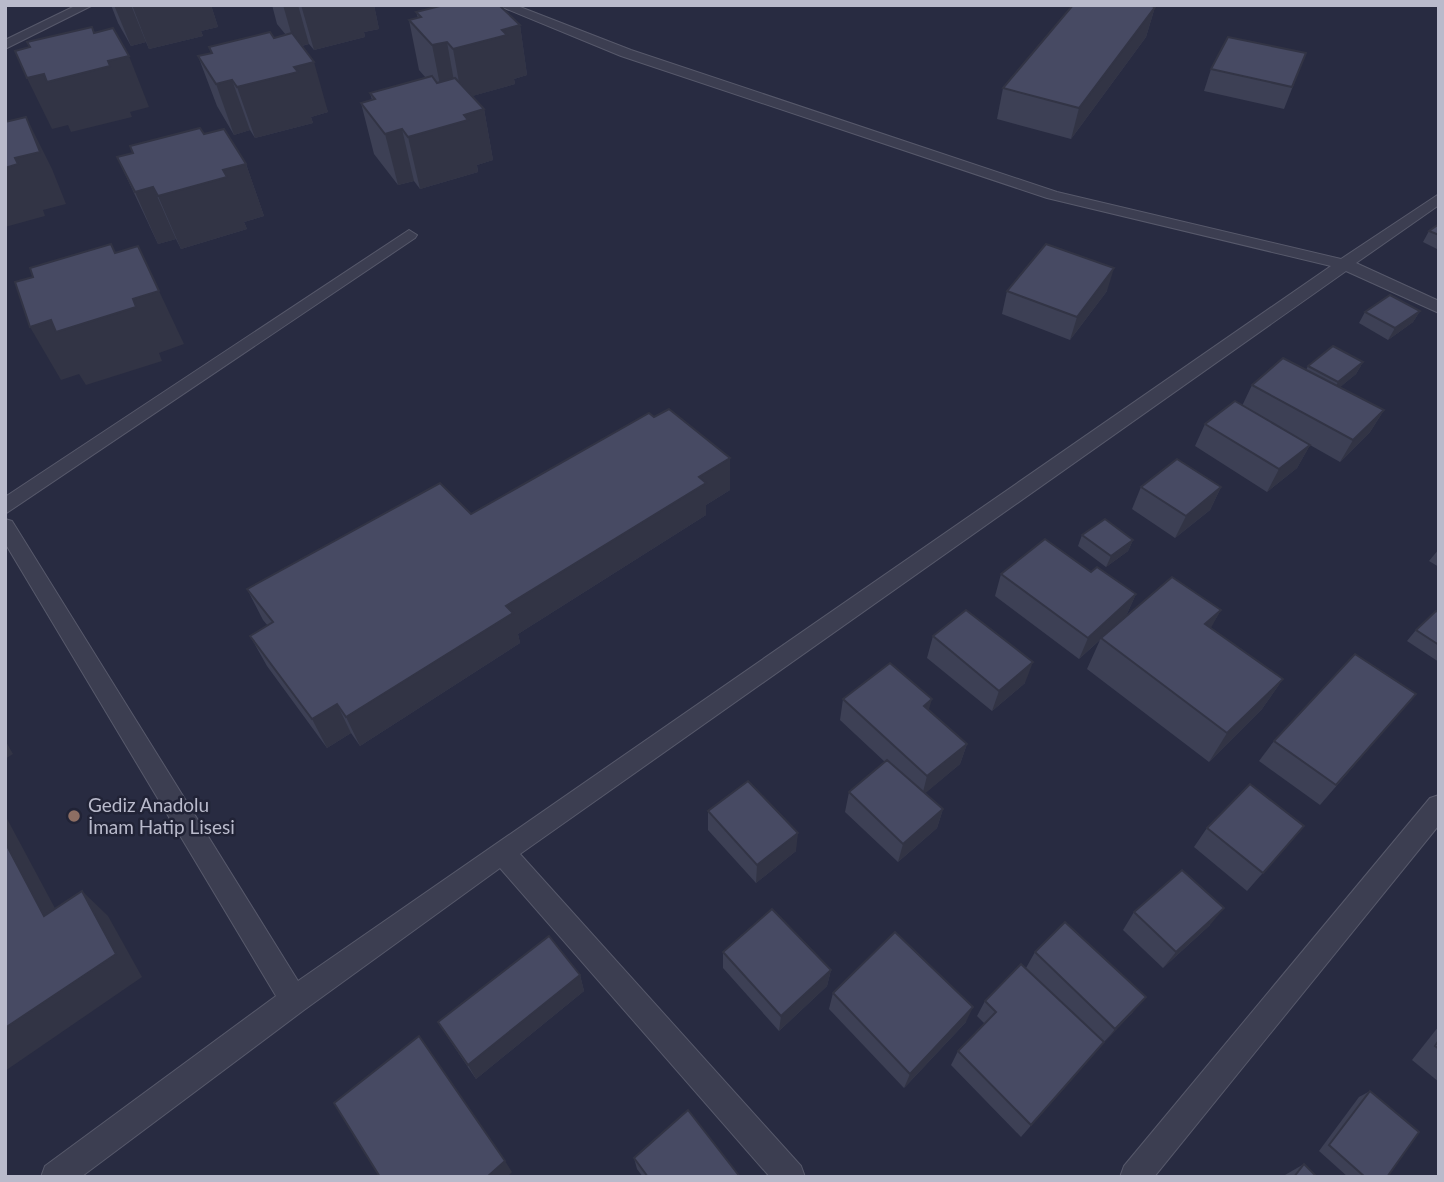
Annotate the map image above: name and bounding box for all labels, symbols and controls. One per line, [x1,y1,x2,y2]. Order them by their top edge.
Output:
place label: Gediz Anadolu İmam Hatip Lisesi [88,793,235,838]
marker: Gediz Anadolu İmam Hatip Lisesi [66,808,82,824]

